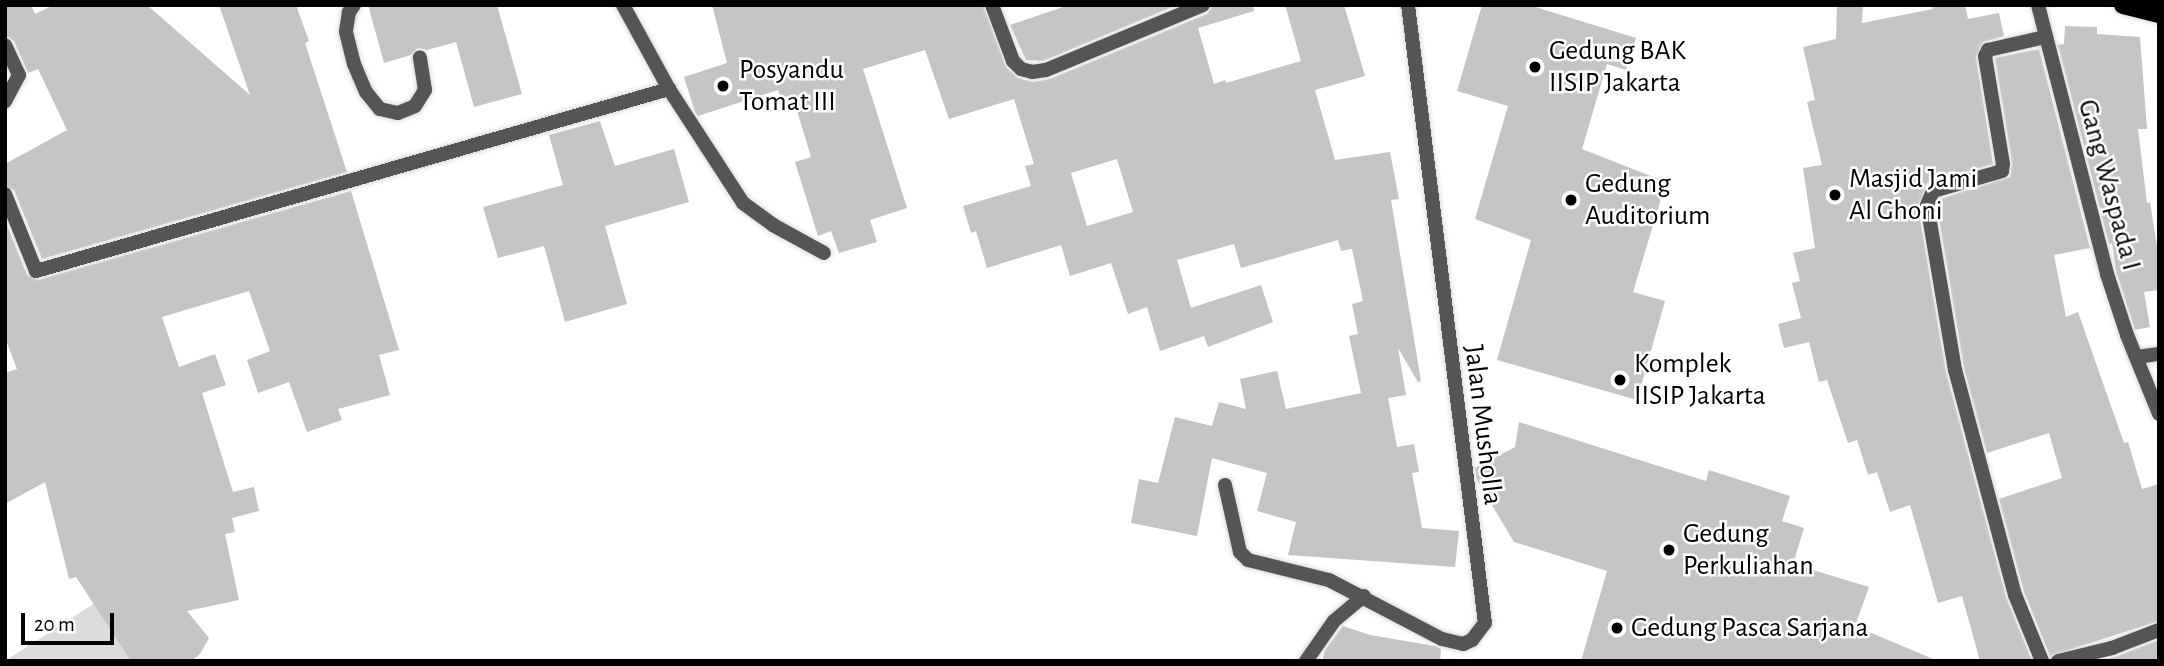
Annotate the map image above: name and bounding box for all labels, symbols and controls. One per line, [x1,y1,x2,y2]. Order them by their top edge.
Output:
place label: Gedung BAK IISIP Jakarta [1549,34,1686,100]
place label: Posyandu Tomat III [739,53,844,119]
marker: Gedung BAK IISIP Jakarta [1527,59,1543,75]
marker: Posyandu Tomat III [713,76,733,96]
street label: Gang Waspada I [2070,96,2148,274]
place label: Masjid Jami Al Ghoni [1849,162,1977,228]
place label: Gedung Auditorium [1585,167,1710,233]
marker: Masjid Jami Al Ghoni [1827,187,1843,203]
marker: Gedung Auditorium [1563,192,1579,208]
street label: Jalan Musholla [1457,343,1509,507]
place label: Komplek IISIP Jakarta [1634,347,1766,413]
marker: Komplek IISIP Jakarta [1612,372,1628,388]
place label: Gedung Perkuliahan [1683,517,1814,583]
marker: Gedung Perkuliahan [1661,542,1677,558]
scale bar [24,600,117,644]
place label: Gedung Pasca Sarjana [1631,611,1868,645]
text: 20 m [34,614,75,635]
marker: Gedung Pasca Sarjana [1609,620,1625,636]

